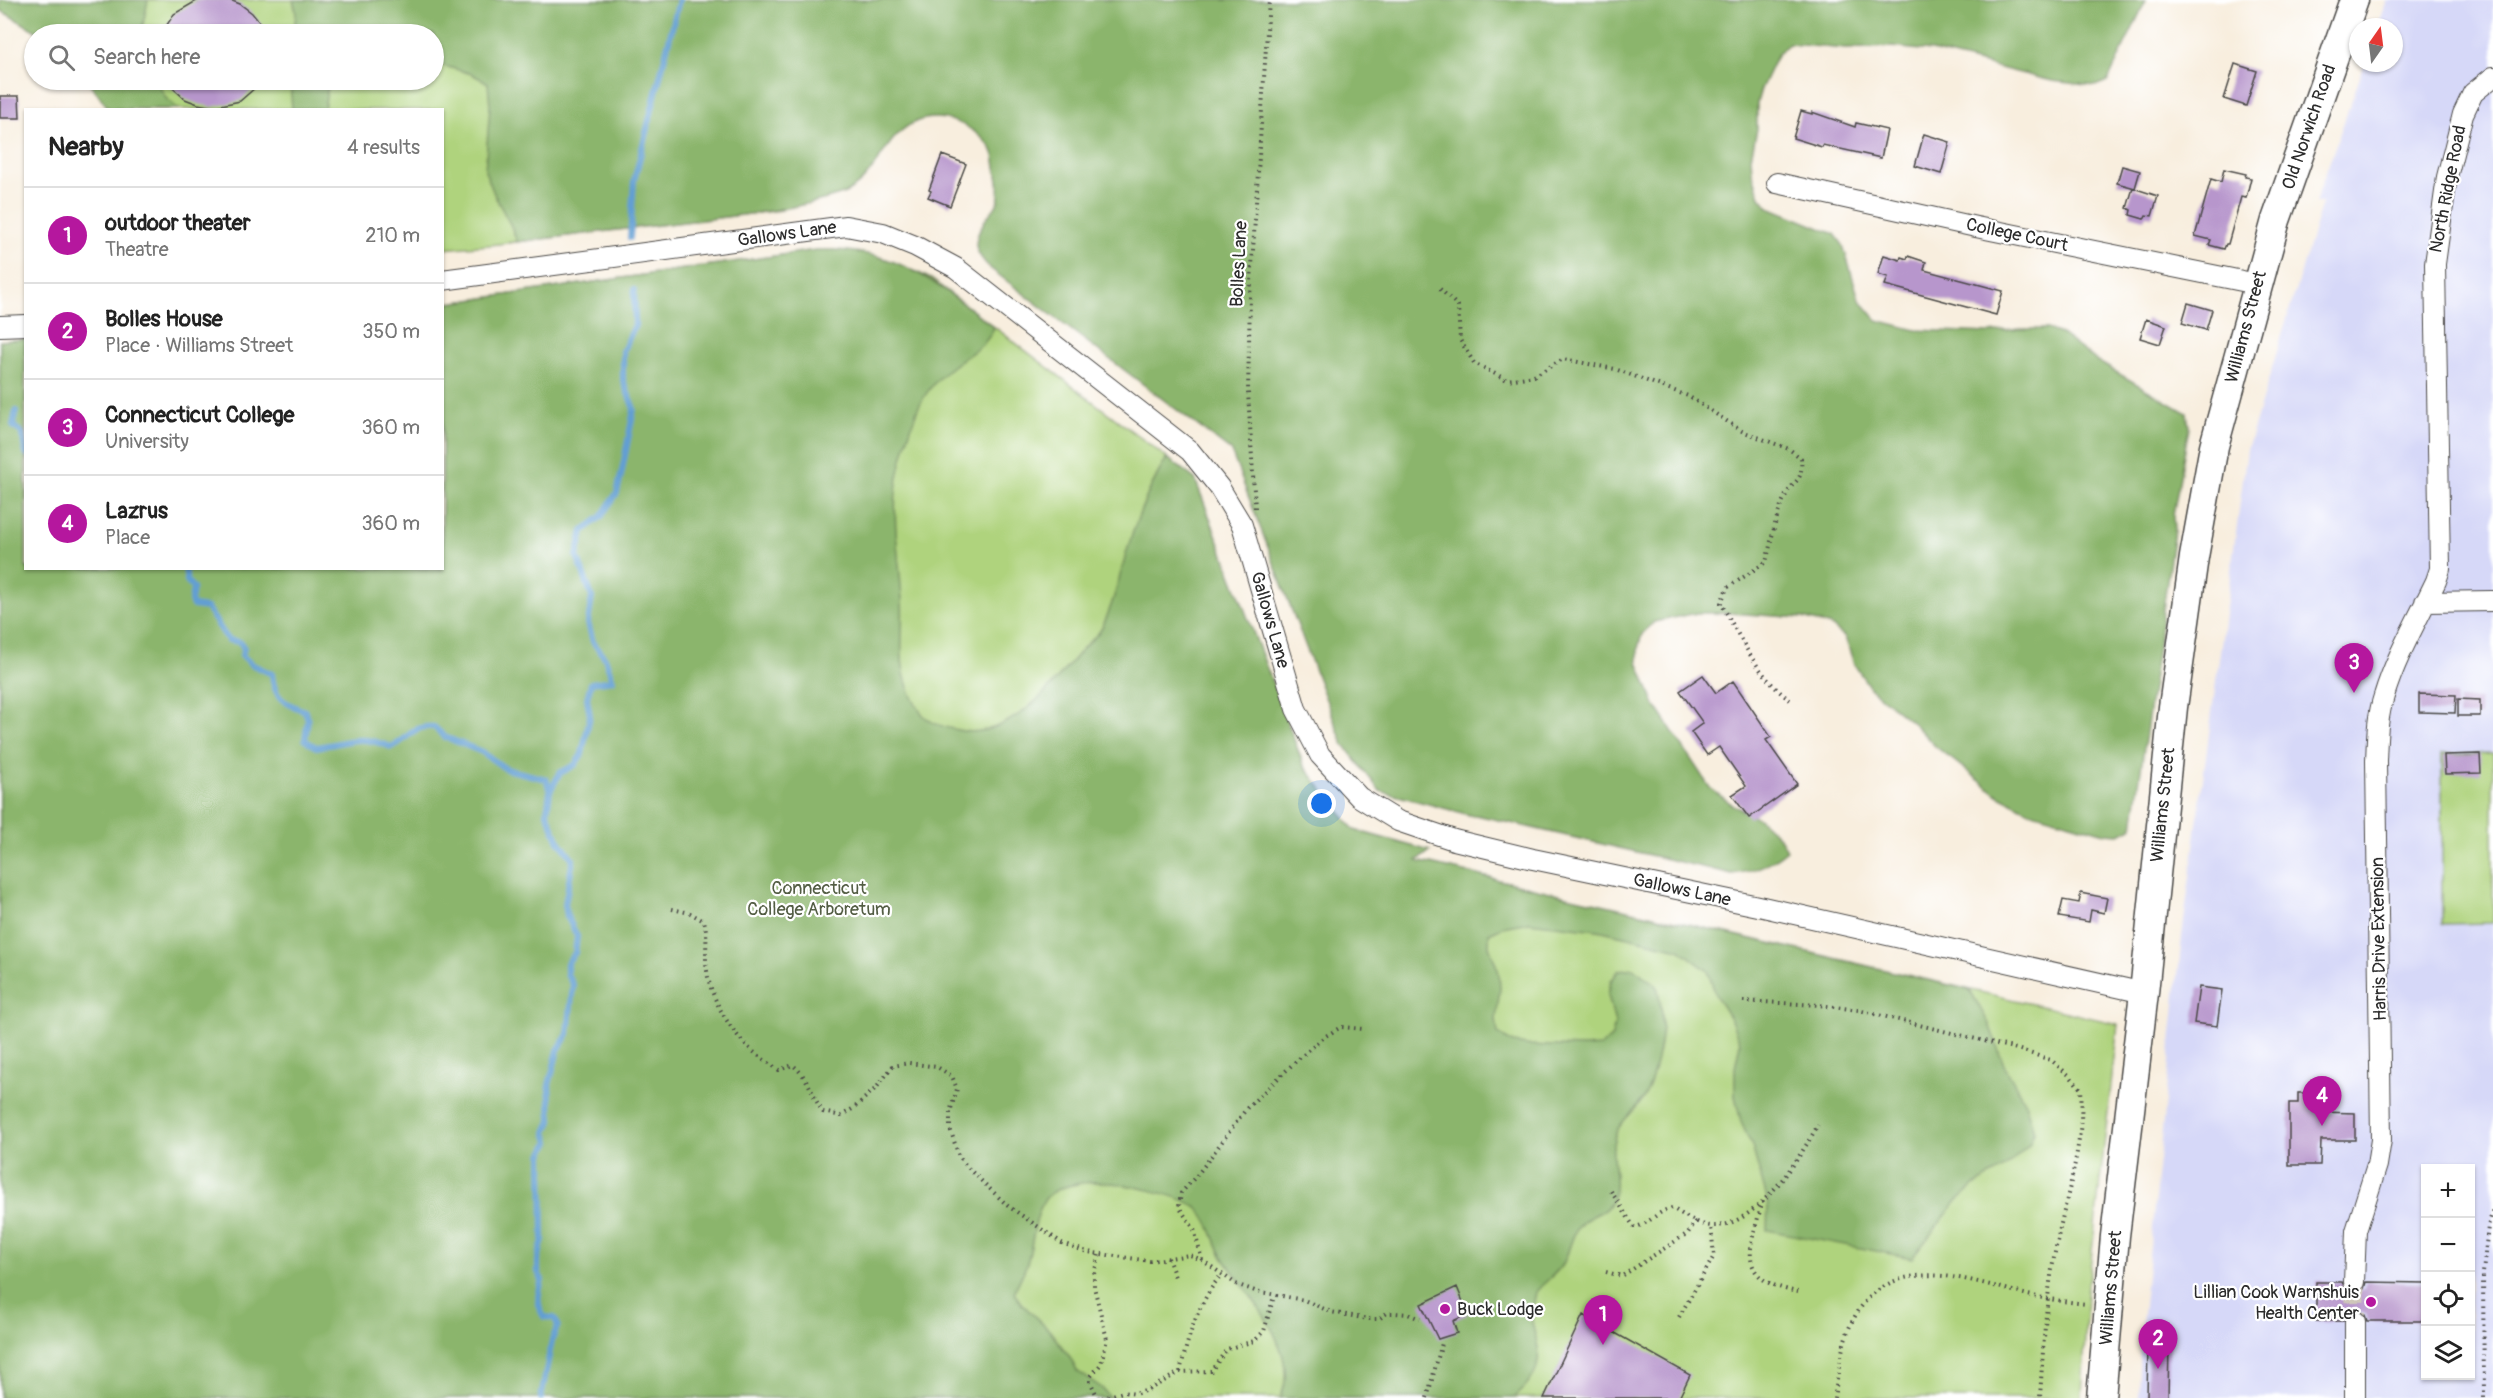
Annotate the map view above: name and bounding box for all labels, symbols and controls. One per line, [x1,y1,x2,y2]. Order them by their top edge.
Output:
north arrow [2349,18,2403,72]
search box [24,24,444,90]
icon: search [45,41,78,74]
text: Search here [93,43,200,71]
street label: Old Norwich Road [2277,61,2341,193]
street label: North Ridge Road [2424,123,2472,255]
text: Nearby [48,131,124,163]
text: 4 results [347,135,420,160]
text: outdoor theater [105,209,251,237]
street label: College Court [1964,213,2071,257]
street label: Gallows Lane [736,216,838,252]
street label: Bolles Lane [1225,220,1253,308]
text: 1 [64,223,71,248]
text: 210 m [365,223,420,248]
text: Theatre [105,237,169,262]
street label: Williams Street [2220,268,2272,386]
text: Bolles House [105,305,223,333]
text: 2 [62,319,73,344]
text: 350 m [362,319,420,344]
text: Place · Williams Street [105,333,293,358]
text: Connecticut College [105,401,294,429]
text: 3 [62,415,73,440]
text: 360 m [361,415,420,440]
text: University [105,429,189,454]
text: Lazrus [105,497,168,525]
text: 4 [62,511,73,536]
text: 360 m [361,511,420,536]
text: Place [105,525,150,550]
street label: Gallows Lane [1245,569,1295,671]
pin: 3 [2334,644,2374,693]
street label: Williams Street [2146,746,2181,863]
your location [1307,789,1336,818]
street label: Harris Drive Extension [2366,857,2392,1021]
street label: Gallows Lane [1631,868,1733,912]
park label: Connecticut College Arboretum [747,877,891,921]
pin: 4 [2302,1076,2342,1126]
map controls [2421,1164,2475,1380]
button: + [2421,1164,2475,1218]
button: − [2421,1218,2475,1272]
street label: Williams Street [2095,1229,2128,1346]
button: locate [2421,1272,2475,1326]
place label: Lillian Cook Warnshuis Health Center [2193,1281,2360,1325]
marker: Lillian Cook Warnshuis Health Center [2364,1295,2378,1309]
pin: 1 [1584,1296,1622,1345]
place label: Buck Lodge [1457,1298,1543,1321]
marker: Buck Lodge [1438,1302,1452,1316]
pin: 2 [2138,1320,2178,1369]
button: layers [2421,1326,2475,1380]

